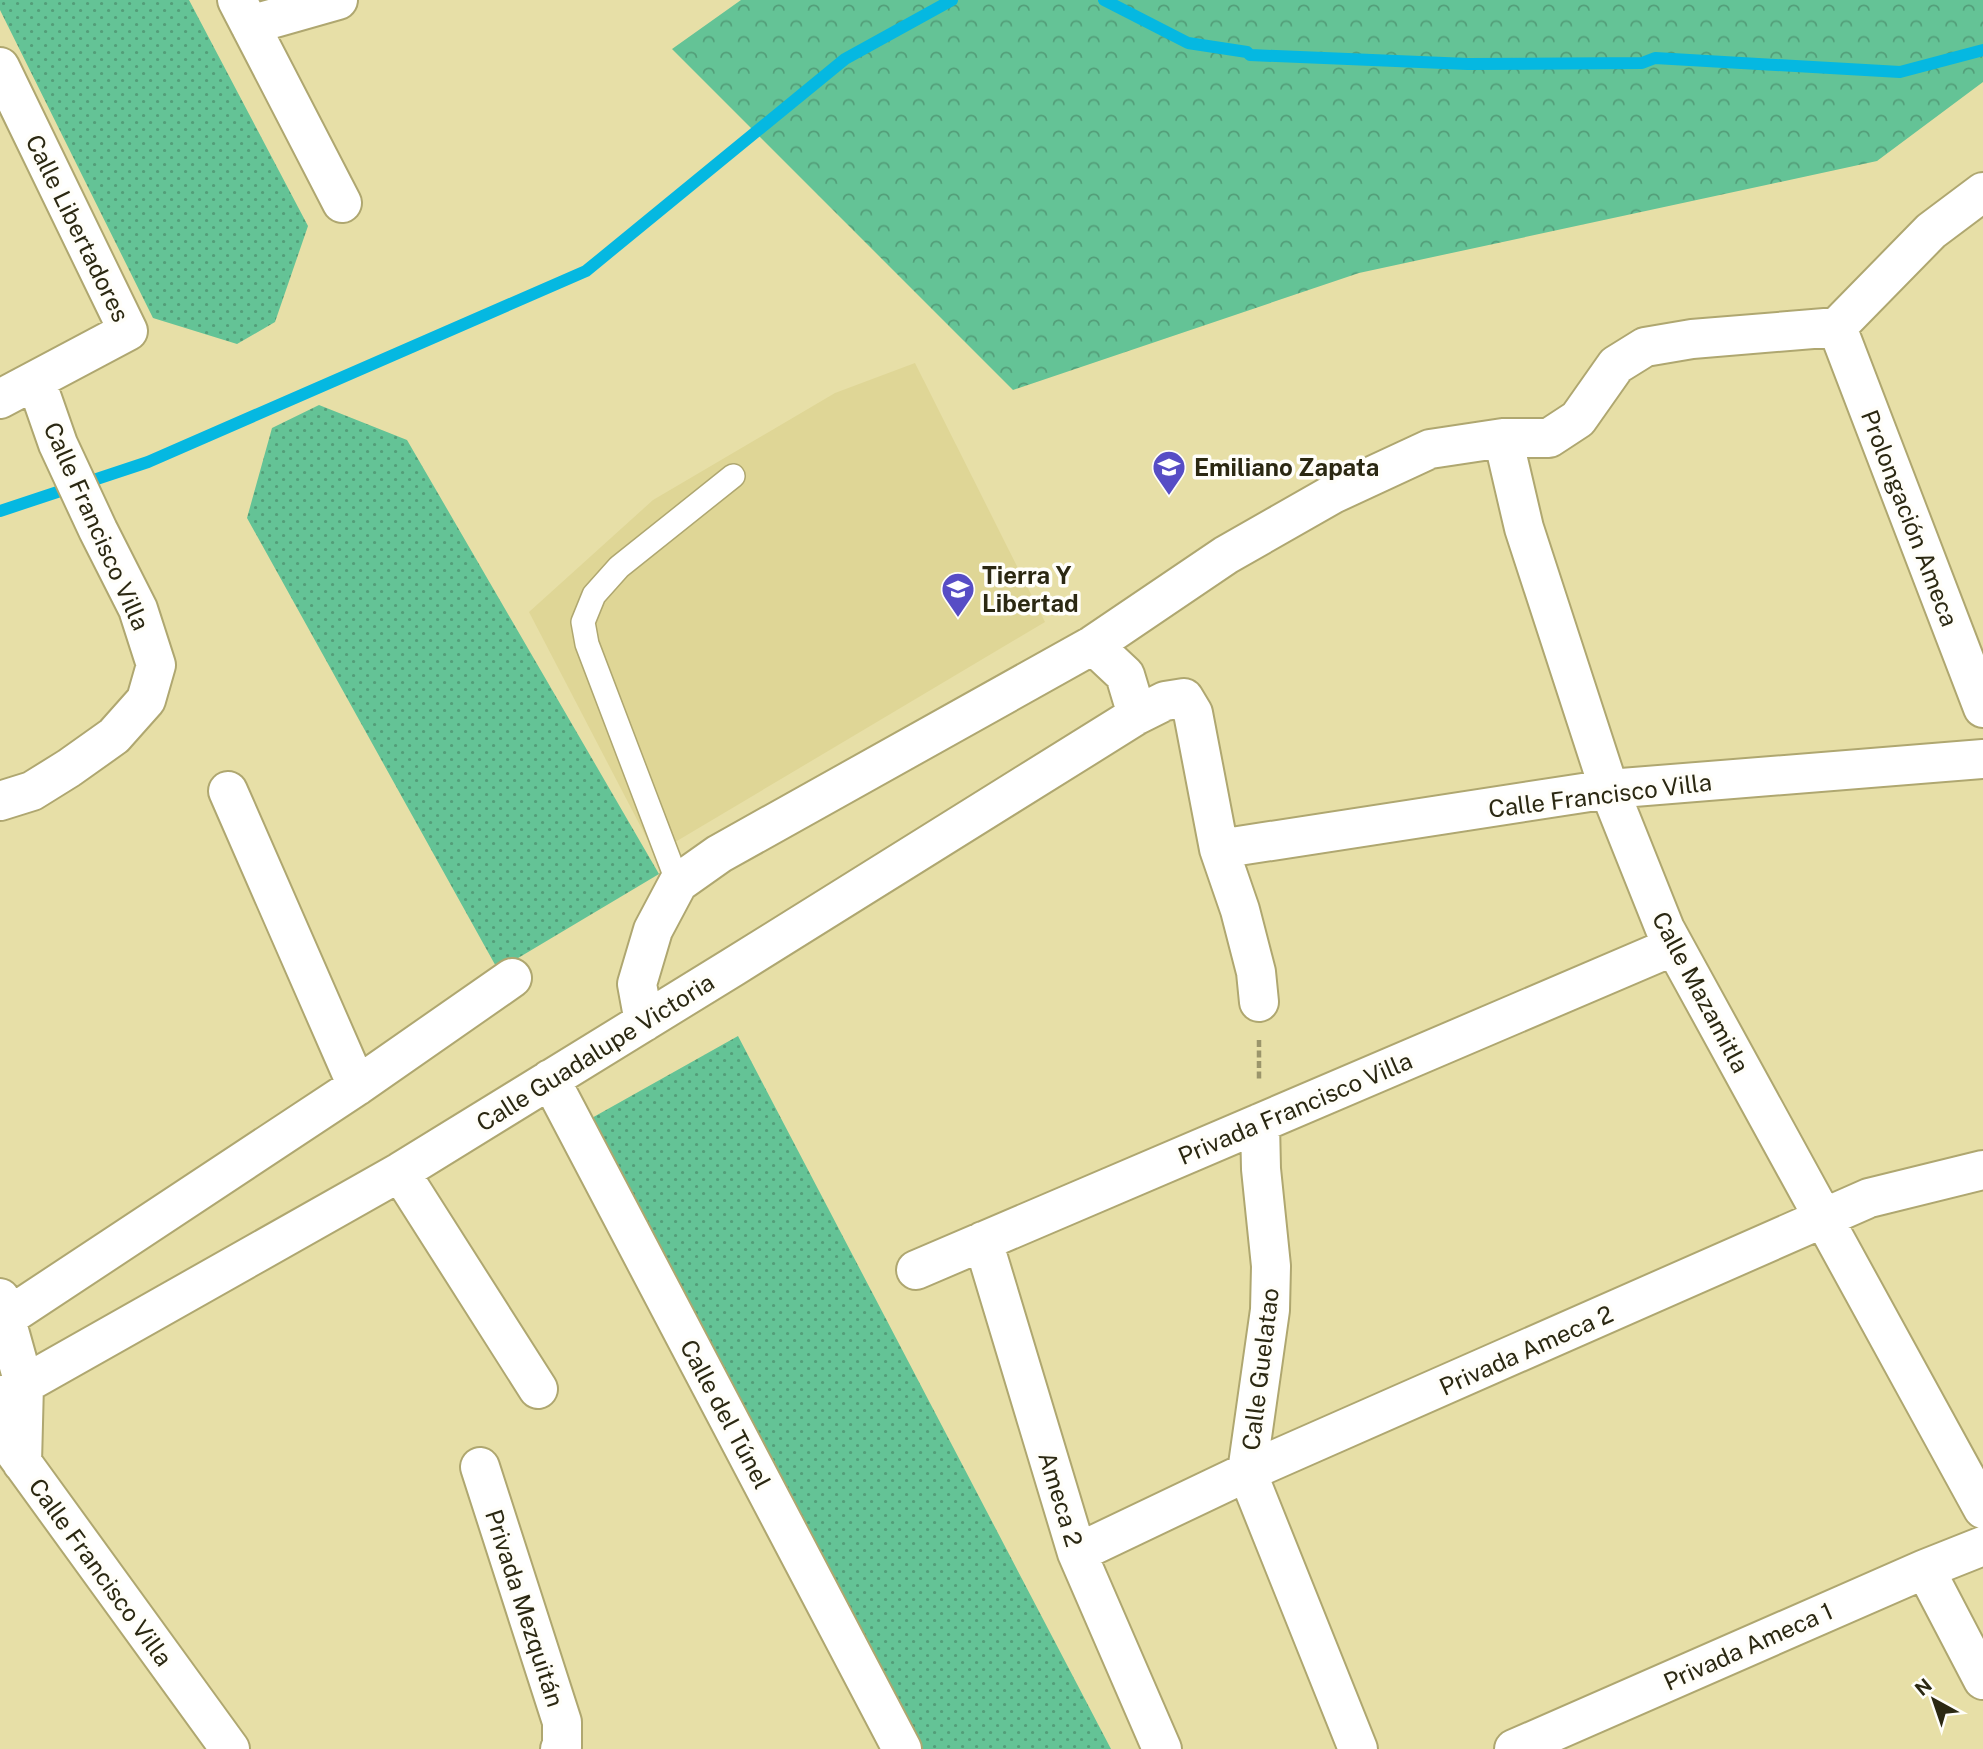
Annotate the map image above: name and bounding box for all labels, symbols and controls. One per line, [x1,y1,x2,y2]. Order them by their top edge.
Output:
street label: Calle Libertadores [21,130,135,326]
street label: Prolongación Ameca [1856,406,1964,630]
street label: Calle Francisco Villa [38,418,156,634]
school or university icon: Emiliano Zapata [1150,448,1188,497]
place label: Emiliano Zapata [1194,453,1379,481]
place label: Tierra Y Libertad [982,561,1079,617]
school or university icon: Tierra Y Libertad [939,570,977,619]
street label: Calle Francisco Villa [1487,767,1713,823]
street label: Calle Mazamitla [1647,907,1755,1077]
street label: Calle Guadalupe Victoria [471,967,719,1137]
street label: Privada Francisco Villa [1174,1046,1416,1170]
street label: Calle Guelatao [1236,1286,1284,1452]
street label: Privada Ameca 2 [1435,1299,1617,1401]
street label: Calle del Túnel [675,1335,777,1493]
street label: Ameca 2 [1033,1448,1089,1550]
street label: Calle Francisco Villa [24,1473,178,1671]
street label: Privada Mezquitán [480,1506,570,1710]
street label: Privada Ameca 1 [1659,1596,1837,1696]
north arrow [1899,1665,1969,1735]
text: N [1910,1674,1936,1700]

